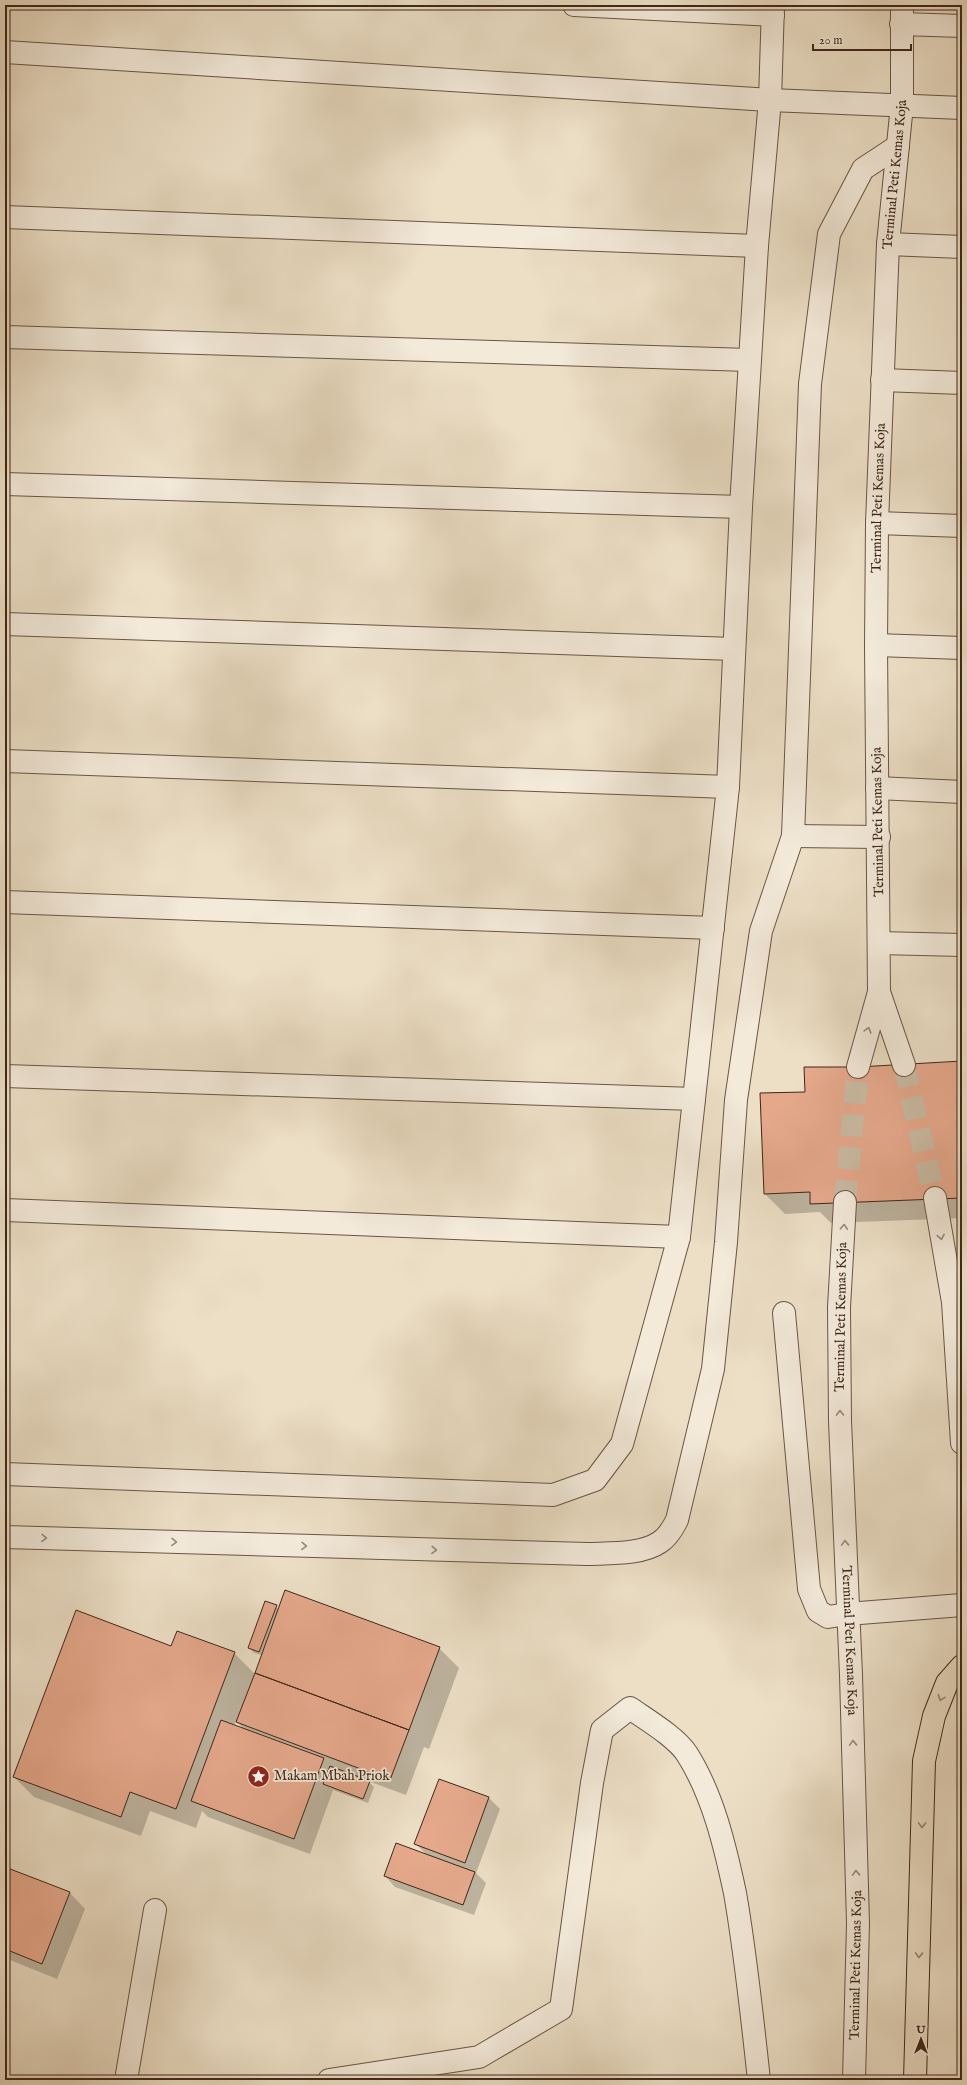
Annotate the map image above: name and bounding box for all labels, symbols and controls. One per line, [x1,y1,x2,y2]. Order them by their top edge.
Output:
scale bar [813,26,911,52]
text: 20 m [819,33,842,48]
street label: Terminal Peti Kemas Koja [879,99,911,249]
street label: Terminal Peti Kemas Koja [868,422,890,573]
street label: Terminal Peti Kemas Koja [868,746,888,897]
one-way arrow [864,1026,872,1033]
one-way arrow [839,1224,848,1230]
one-way arrow [937,1234,945,1240]
street label: Terminal Peti Kemas Koja [831,1241,851,1392]
one-way arrow [836,1410,844,1416]
one-way arrow [41,1534,47,1542]
one-way arrow [171,1538,177,1546]
one-way arrow [840,1540,849,1546]
one-way arrow [301,1542,307,1550]
one-way arrow [431,1545,437,1554]
street label: Terminal Peti Kemas Koja [837,1565,861,1717]
one-way arrow [938,1694,946,1701]
one-way arrow [849,1740,857,1746]
place icon: Makam Mbah Priok [245,1763,271,1789]
place label: Makam Mbah Priok [274,1767,390,1785]
one-way arrow [918,1822,926,1828]
one-way arrow [852,1870,861,1876]
street label: Terminal Peti Kemas Koja [846,1889,866,2040]
one-way arrow [914,1952,923,1958]
north arrow [901,2019,941,2059]
text: U [915,2023,926,2037]

